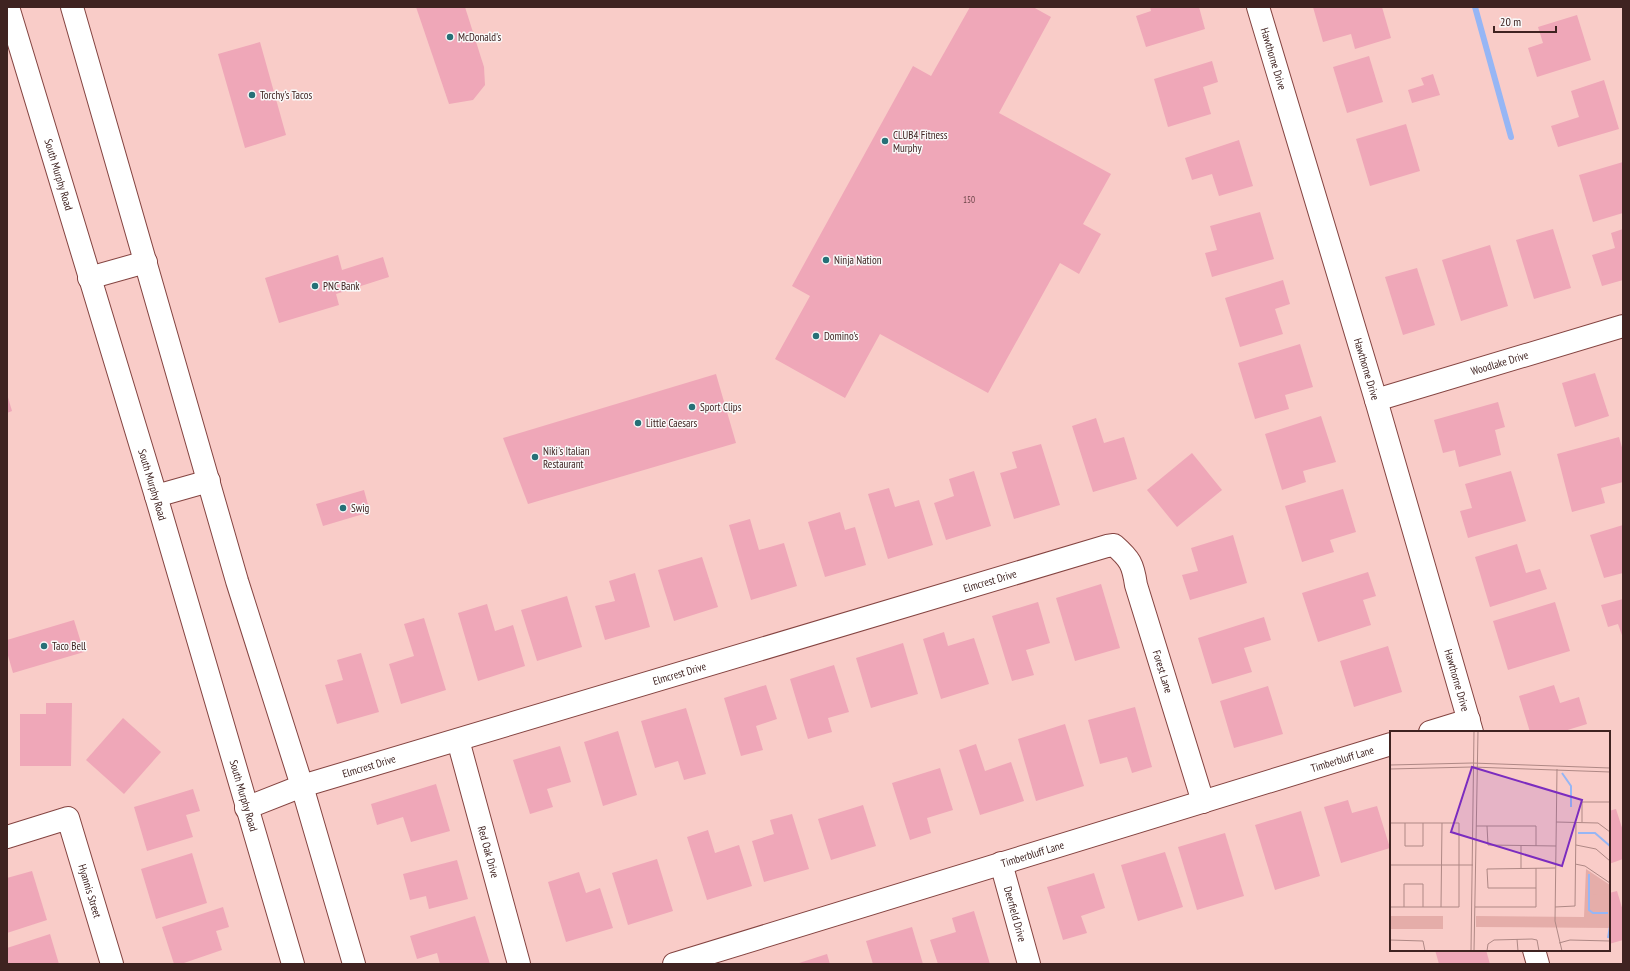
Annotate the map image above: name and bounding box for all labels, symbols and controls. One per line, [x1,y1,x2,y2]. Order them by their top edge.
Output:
scale bar [1494,8,1556,34]
text: 20 m [1500,14,1521,29]
street label: Hawthorne Drive [1258,26,1290,92]
place label: McDonald's [458,30,501,44]
marker: McDonald's [445,32,455,42]
place label: Torchy's Tacos [260,88,312,102]
marker: Torchy's Tacos [247,90,257,100]
place label: CLUB4 Fitness Murphy [893,128,948,155]
marker: CLUB4 Fitness Murphy [880,136,890,146]
street label: South Murphy Road [41,137,76,212]
house number: 150 [963,194,975,205]
place label: Ninja Nation [834,253,882,267]
marker: Ninja Nation [821,255,831,265]
place label: PNC Bank [323,279,360,293]
marker: PNC Bank [310,281,320,291]
place label: Domino's [824,329,859,343]
marker: Domino's [811,331,821,341]
street label: Hawthorne Drive [1351,336,1383,402]
street label: Woodlake Drive [1469,348,1530,378]
place label: Sport Clips [700,400,742,414]
marker: Sport Clips [687,402,697,412]
place label: Little Caesars [646,416,697,430]
marker: Little Caesars [633,418,643,428]
place label: Niki's Italian Restaurant [543,444,590,471]
street label: South Murphy Road [135,447,170,522]
marker: Niki's Italian Restaurant [530,452,540,462]
place label: Swig [351,501,370,515]
marker: Swig [338,503,348,513]
street label: Elmcrest Drive [962,566,1019,595]
place label: Taco Bell [52,639,86,653]
marker: Taco Bell [39,641,49,651]
street label: Hawthorne Drive [1441,647,1473,713]
street label: Forest Lane [1150,648,1176,695]
street label: Elmcrest Drive [651,659,708,688]
inset map [1390,731,1610,951]
street label: Timberbluff Lane [1309,743,1376,775]
street label: Elmcrest Drive [341,751,398,781]
street label: South Murphy Road [227,758,261,833]
street label: Red Oak Drive [475,824,502,880]
street label: Timberbluff Lane [999,838,1066,870]
street label: Hyannis Street [75,862,105,919]
street label: Deerfield Drive [1001,885,1030,944]

